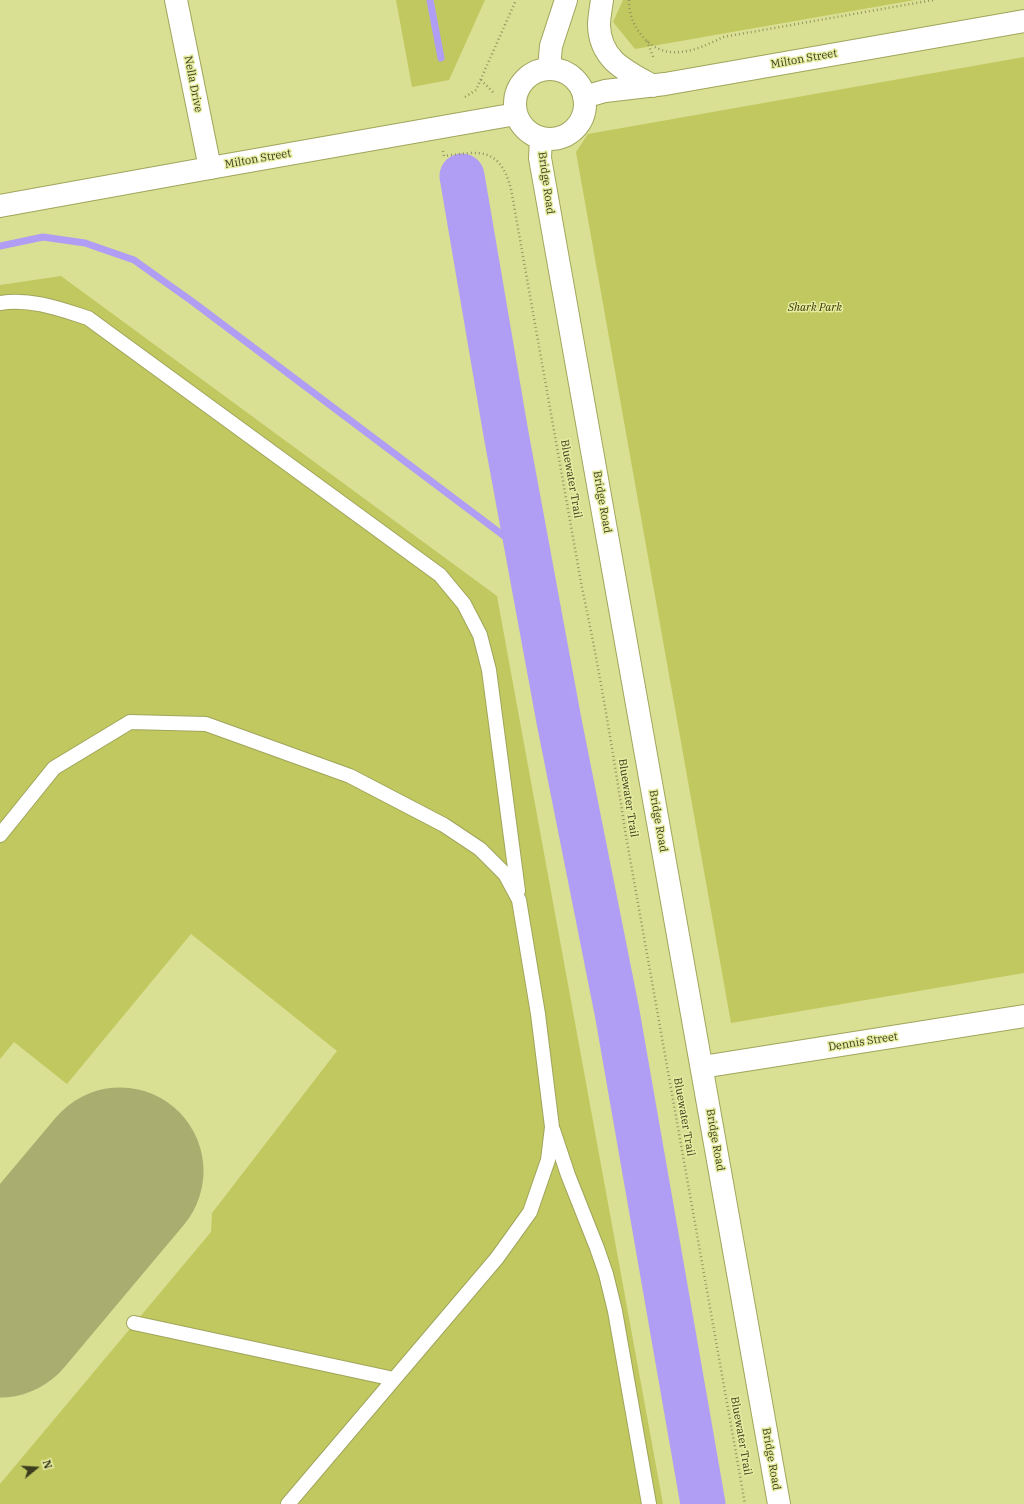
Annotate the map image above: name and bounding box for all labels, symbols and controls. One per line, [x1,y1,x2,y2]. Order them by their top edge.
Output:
street label: Milton Street [770,47,838,71]
street label: Nella Drive [181,55,205,113]
street label: Milton Street [224,147,292,171]
street label: Bridge Road [535,151,557,215]
park label: Shark Park [788,301,842,315]
street label: Bluewater Trail [558,439,584,519]
street label: Bridge Road [590,470,614,534]
street label: Bluewater Trail [615,758,641,838]
street label: Bridge Road [646,789,670,853]
street label: Dennis Street [827,1030,899,1054]
street label: Bluewater Trail [671,1077,697,1157]
street label: Bridge Road [703,1108,727,1172]
street label: Bluewater Trail [728,1396,754,1476]
street label: Bridge Road [759,1427,783,1491]
north arrow [16,1448,56,1488]
text: N [39,1458,55,1471]

